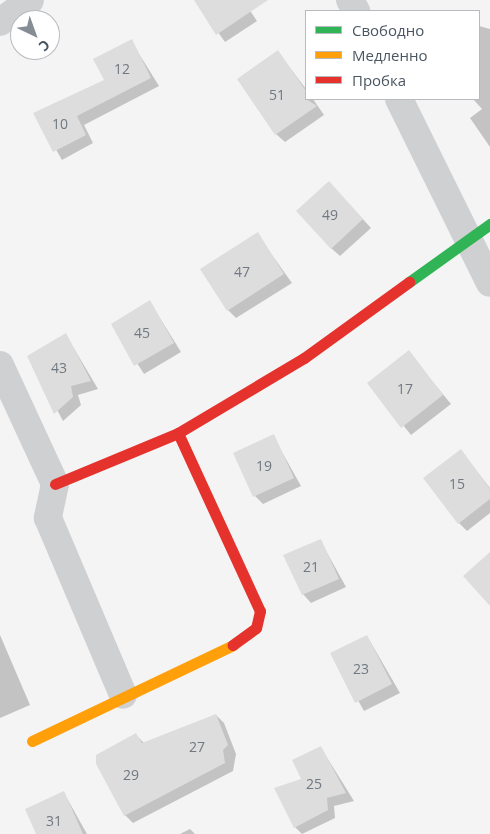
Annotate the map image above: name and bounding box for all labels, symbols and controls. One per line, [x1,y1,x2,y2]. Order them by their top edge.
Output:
north arrow [10,10,60,60]
legend [305,10,480,100]
text: Свободно [352,20,424,40]
text: С [35,36,54,56]
text: Медленно [352,45,428,65]
house number: 12 [114,61,130,77]
text: Пробка [352,70,406,90]
house number: 51 [269,87,285,103]
house number: 10 [52,116,68,132]
house number: 49 [322,207,338,223]
house number: 47 [234,264,250,280]
house number: 45 [134,325,150,341]
house number: 43 [51,360,67,376]
house number: 17 [397,381,413,397]
house number: 19 [256,458,272,474]
house number: 15 [449,476,465,492]
house number: 21 [303,559,319,575]
house number: 23 [353,661,369,677]
house number: 27 [189,739,205,755]
house number: 29 [123,767,139,783]
house number: 25 [306,776,322,792]
house number: 31 [46,813,62,829]

